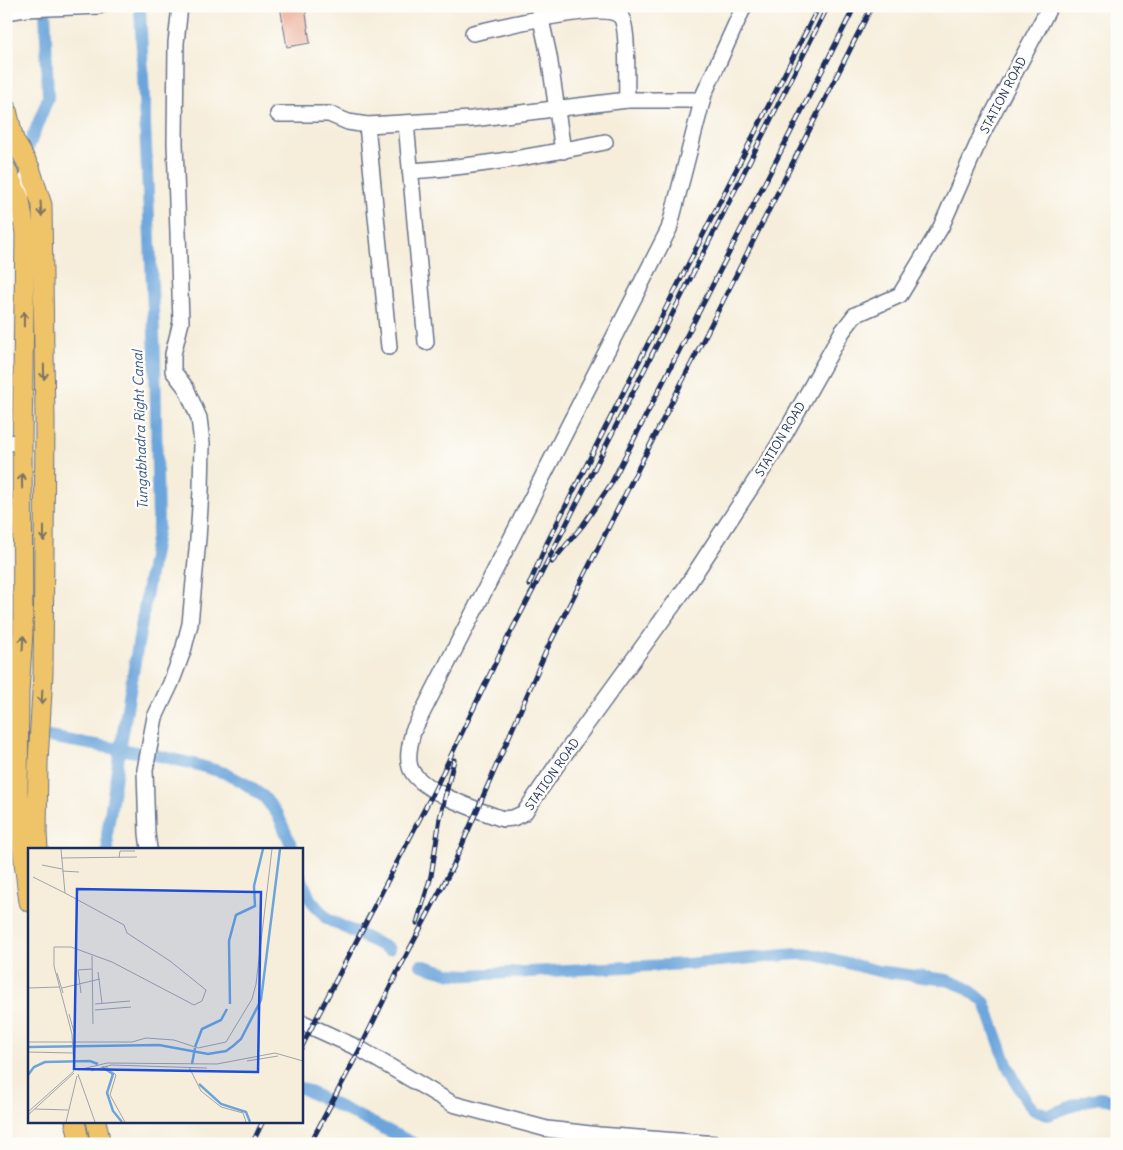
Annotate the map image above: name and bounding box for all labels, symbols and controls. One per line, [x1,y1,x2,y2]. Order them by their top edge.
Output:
street label: STATION ROAD [977,54,1029,136]
one-way arrow [37,201,46,217]
one-way arrow [19,311,29,327]
water label: Tungabhadra Right Canal [128,348,152,510]
one-way arrow [39,364,49,380]
street label: STATION ROAD [752,399,808,479]
one-way arrow [17,473,27,490]
one-way arrow [39,526,49,542]
one-way arrow [18,636,27,652]
one-way arrow [37,688,46,704]
street label: STATION ROAD [522,735,582,813]
inset map [28,848,302,1122]

